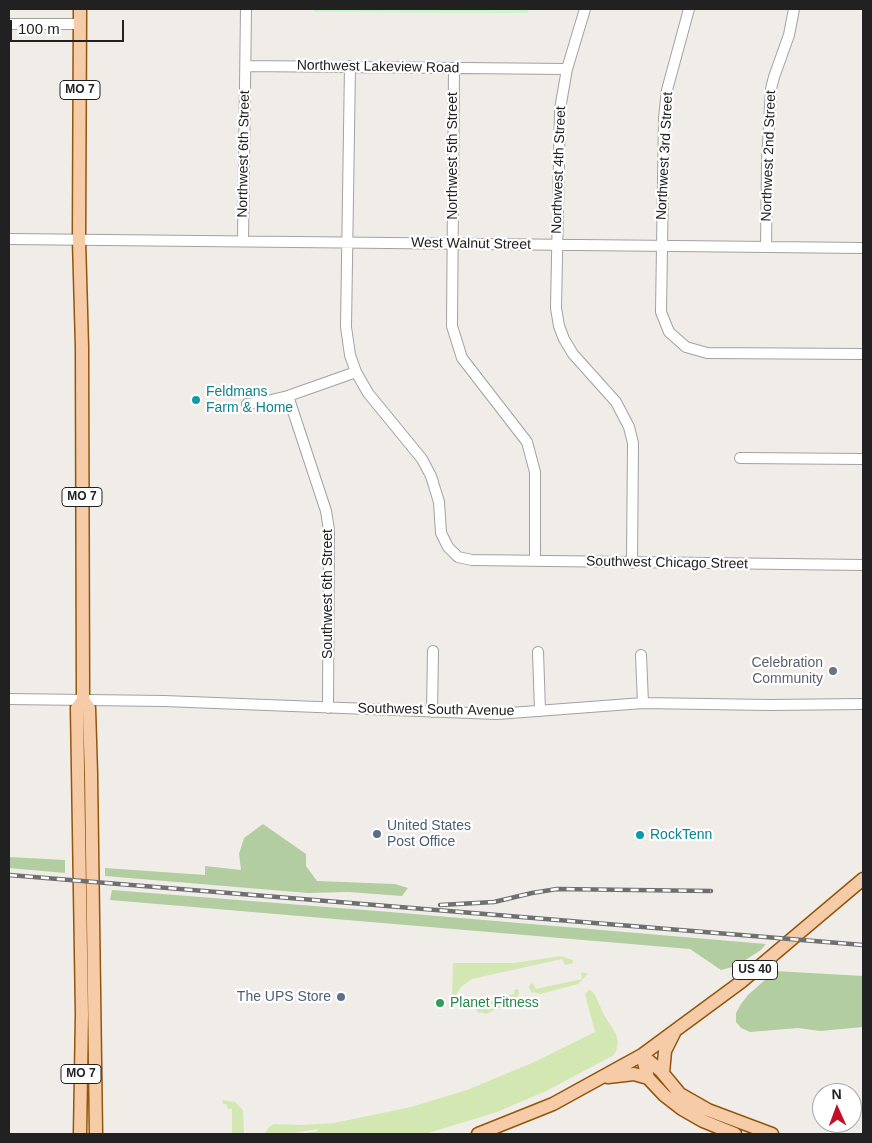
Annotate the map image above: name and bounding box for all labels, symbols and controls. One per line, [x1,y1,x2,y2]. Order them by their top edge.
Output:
scale bar [12,10,126,42]
text: 100 m [18,20,60,37]
street label: Northwest Lakeview Road [297,57,459,77]
road number: MO 7 [60,80,100,100]
street label: Northwest 6th Street [234,90,254,218]
street label: Northwest 2nd Street [758,90,780,222]
street label: Northwest 3rd Street [653,91,677,221]
street label: Northwest 5th Street [445,92,461,220]
street label: Northwest 4th Street [548,106,570,234]
street label: West Walnut Street [411,235,531,253]
place label: Feldmans Farm & Home [206,384,293,417]
marker: Feldmans Farm & Home [190,394,202,406]
road number: MO 7 [62,488,102,507]
street label: Southwest 6th Street [320,529,336,659]
street label: Southwest Chicago Street [586,553,748,573]
place label: Celebration Community [751,655,823,688]
marker: Celebration Community [827,665,839,677]
street label: Southwest South Avenue [357,700,515,720]
place label: United States Post Office [387,818,471,850]
place label: RockTenn [650,827,712,843]
marker: United States Post Office [371,828,383,840]
marker: RockTenn [634,829,646,841]
road number: US 40 [732,960,778,980]
place label: The UPS Store [237,989,331,1005]
marker: The UPS Store [335,991,347,1003]
place label: Planet Fitness [450,995,539,1011]
marker: Planet Fitness [434,997,446,1009]
road number: MO 7 [61,1064,101,1084]
north arrow [812,1083,862,1133]
text: N [831,1086,842,1102]

